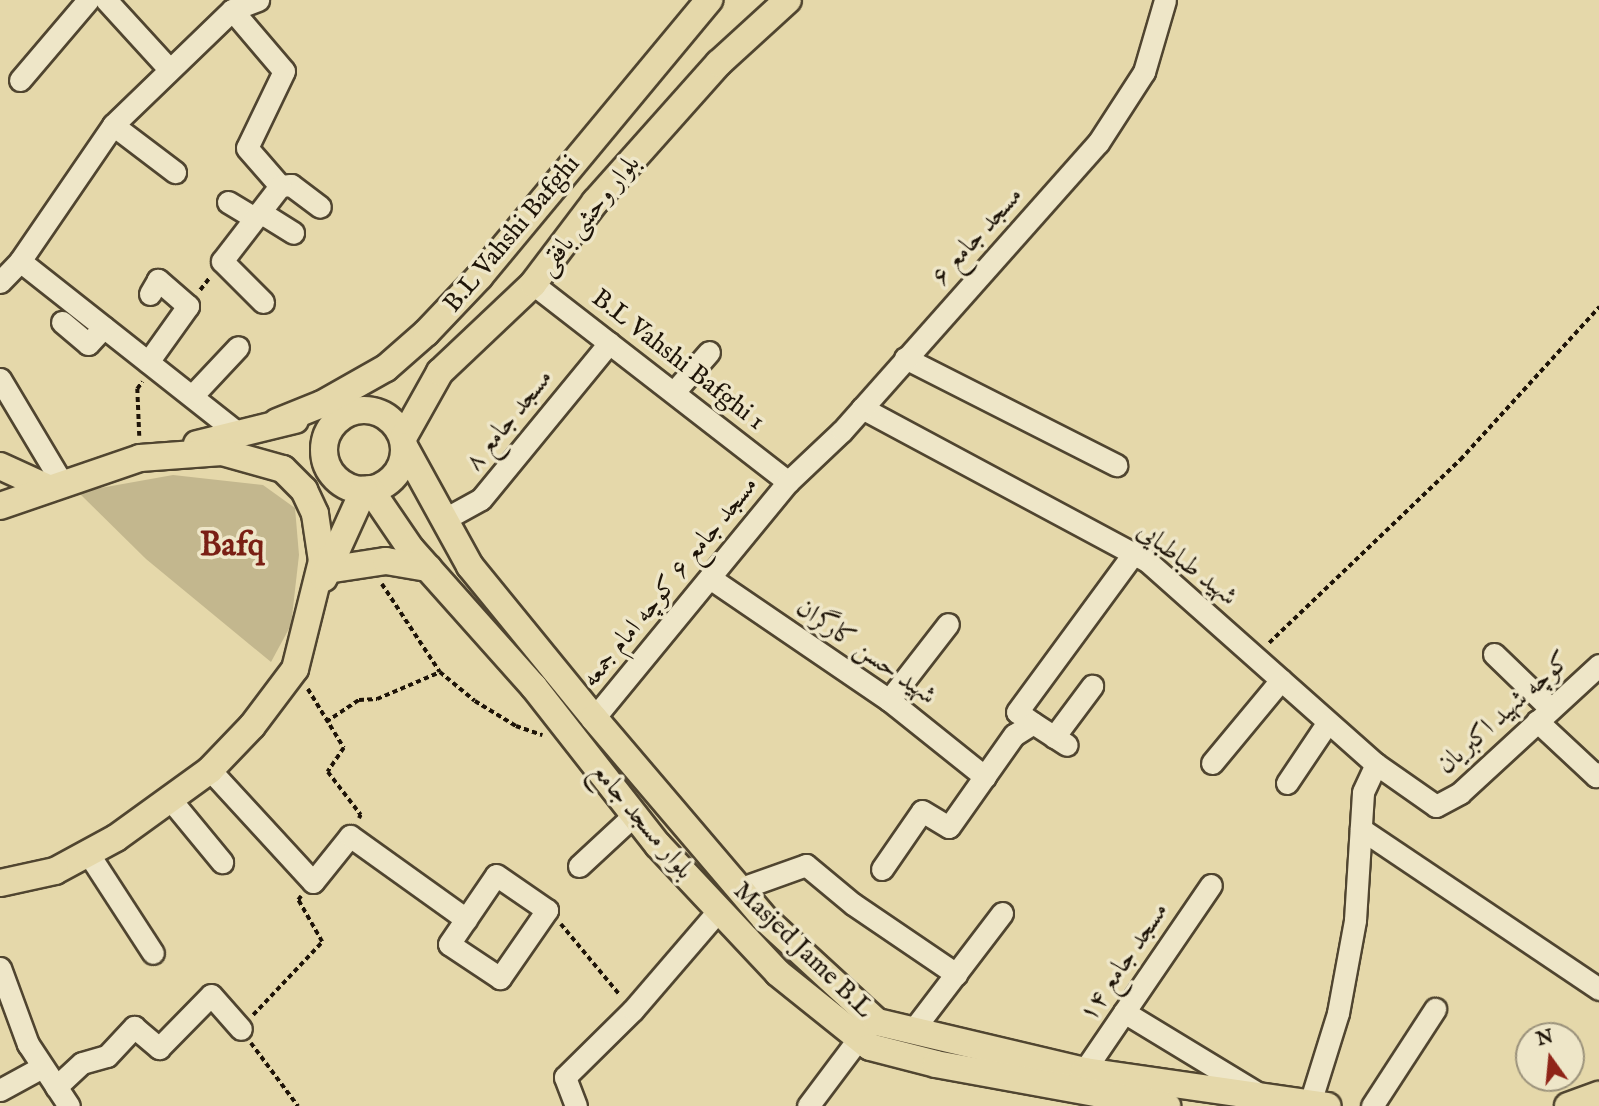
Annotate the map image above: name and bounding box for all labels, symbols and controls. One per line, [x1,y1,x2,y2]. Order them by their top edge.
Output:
street label: B.L Vahshi Bafghi [437,149,587,319]
street label: بلوار وحشی بافقی [531,149,647,281]
street label: مسجد جامع ۶ [925,180,1029,292]
street label: B.L Vahshi Bafghi 1 [585,283,771,437]
street label: مسجد جامع ۸ [458,363,560,477]
street label: مسجد جامع ۶ کوچه امام جمعه [575,470,765,694]
street label: شهید طباطبایی [1131,515,1243,613]
district label: Bafq [200,527,264,567]
street label: شهید حسن کارگران [790,592,942,712]
street label: کوچه شهید اکبریان [1431,645,1577,781]
street label: بلوار مسجد جامع [584,756,700,886]
street label: Masjed Jame B.L [727,875,879,1025]
street label: مسجد جامع ۱۴ [1073,896,1175,1028]
north arrow [1515,1022,1585,1092]
text: N [1534,1025,1556,1052]

